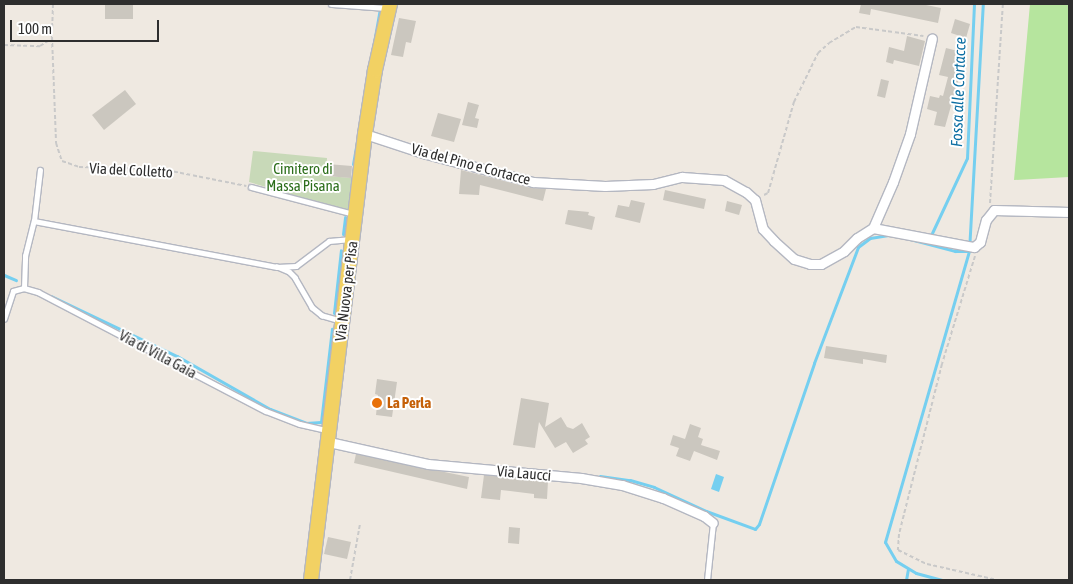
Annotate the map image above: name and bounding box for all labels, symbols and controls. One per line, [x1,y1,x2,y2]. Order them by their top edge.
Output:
scale bar [12,10,161,42]
text: 100 m [18,20,52,37]
water label: Fossa alle Cortacce [946,37,970,147]
street label: Via del Pino e Cortacce [409,139,533,189]
street label: Via del Colletto [89,159,173,181]
park label: Cimitero di Massa Pisana [266,159,340,194]
street label: Via Nuova per Pisa [331,240,361,342]
street label: Via di Villa Gaia [116,326,200,382]
place label: La Perla [387,394,431,412]
marker: La Perla [371,397,383,409]
street label: Via Laucci [496,462,552,484]

